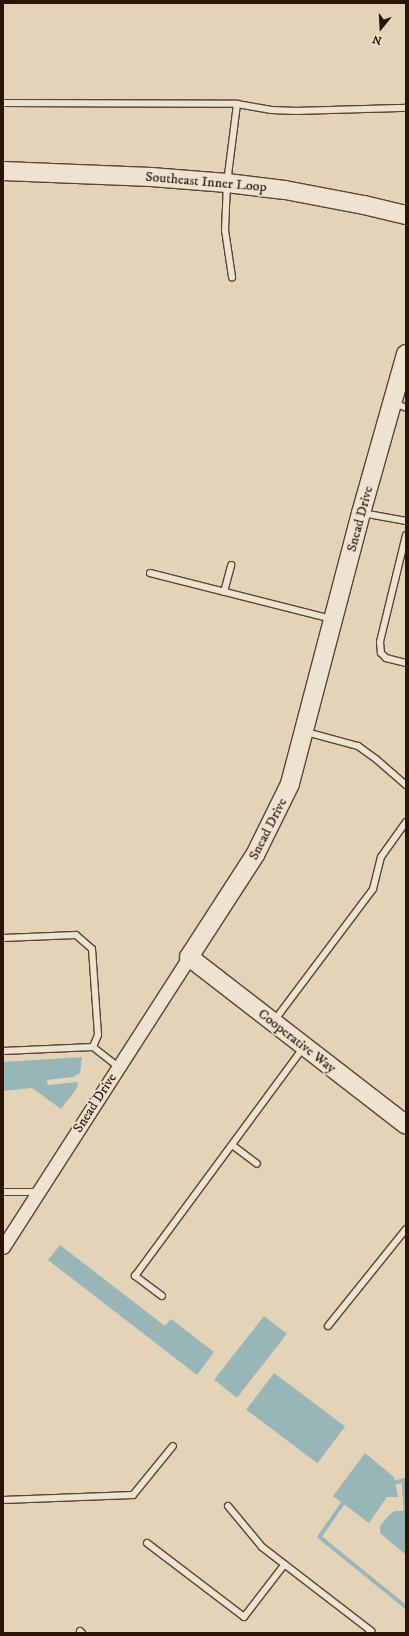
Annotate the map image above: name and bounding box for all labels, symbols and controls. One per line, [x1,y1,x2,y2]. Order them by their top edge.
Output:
north arrow [361,8,401,48]
text: N [371,31,384,47]
street label: Southeast Inner Loop [145,168,267,196]
street label: Snead Drive [343,484,377,554]
street label: Snead Drive [245,795,291,863]
street label: Cooperative Way [255,1005,339,1077]
street label: Snead Drive [70,1070,120,1136]

